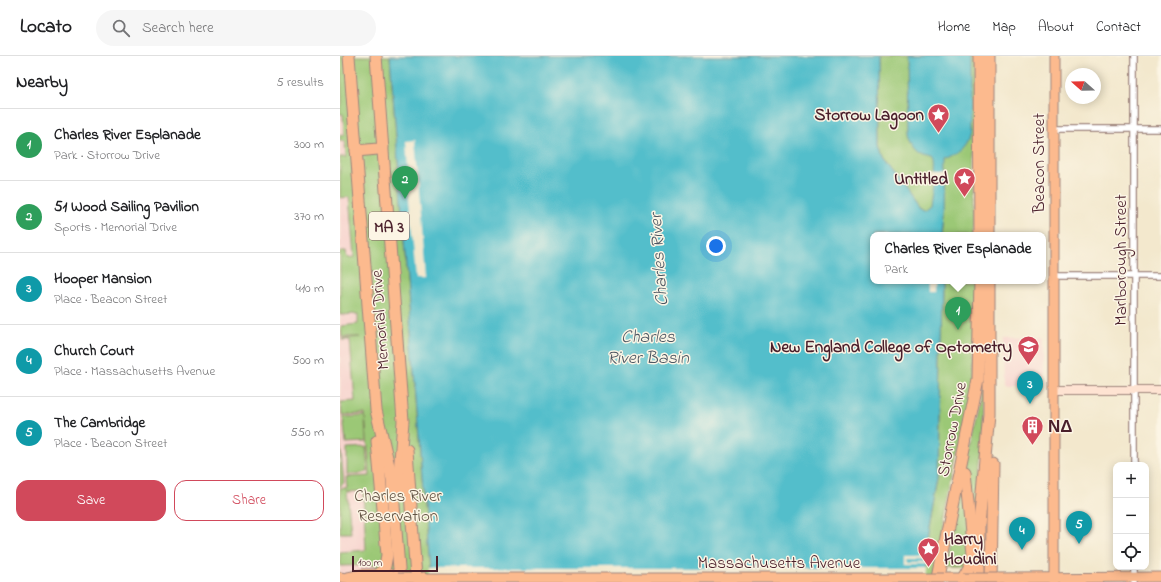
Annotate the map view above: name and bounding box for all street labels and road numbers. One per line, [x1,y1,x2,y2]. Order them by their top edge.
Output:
street label: Beacon Street [1027,113,1052,214]
street label: Marlborough Street [1109,194,1136,326]
road number: MA 3 [369,212,409,240]
street label: Memorial Drive [365,269,396,371]
street label: Storrow Drive [931,380,974,479]
street label: Massachusetts Avenue [698,551,861,576]

